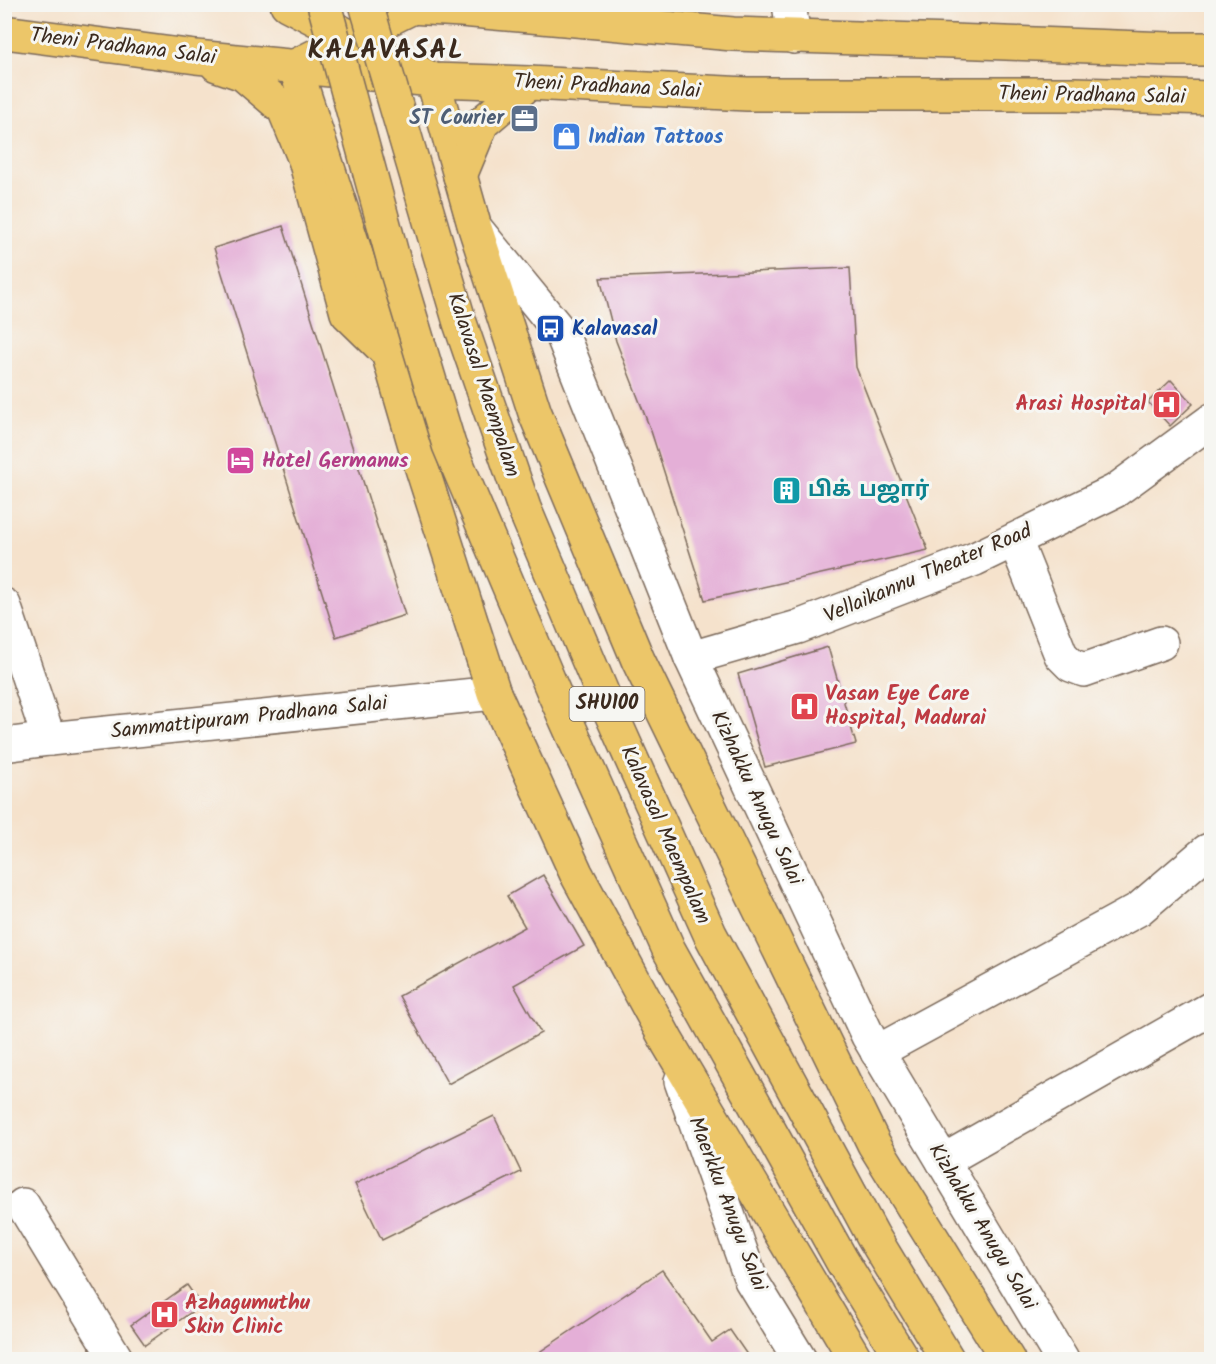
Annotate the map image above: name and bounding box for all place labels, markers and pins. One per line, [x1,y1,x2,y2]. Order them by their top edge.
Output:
place label: ST Courier [409,102,505,135]
office icon: ST Courier [509,102,541,134]
shop icon: Indian Tattoos [551,121,583,153]
place label: Indian Tattoos [588,121,724,154]
bus stop icon: Kalavasal [535,313,567,345]
place label: Kalavasal [572,313,658,346]
place label: Arasi Hospital [1016,388,1146,421]
hospital icon: Arasi Hospital [1151,388,1183,420]
hotel icon: Hotel Germanus [225,445,257,477]
place label: Hotel Germanus [262,445,409,478]
building icon: பிக் பஜார் [771,474,803,506]
place label: பிக் பஜார் [808,474,930,507]
place label: Vasan Eye Care Hospital, Madurai [825,678,987,735]
hospital icon: Vasan Eye Care Hospital, Madurai [788,690,820,722]
place label: Azhagumuthu Skin Clinic [185,1287,311,1344]
hospital icon: Azhagumuthu Skin Clinic [148,1299,180,1331]

